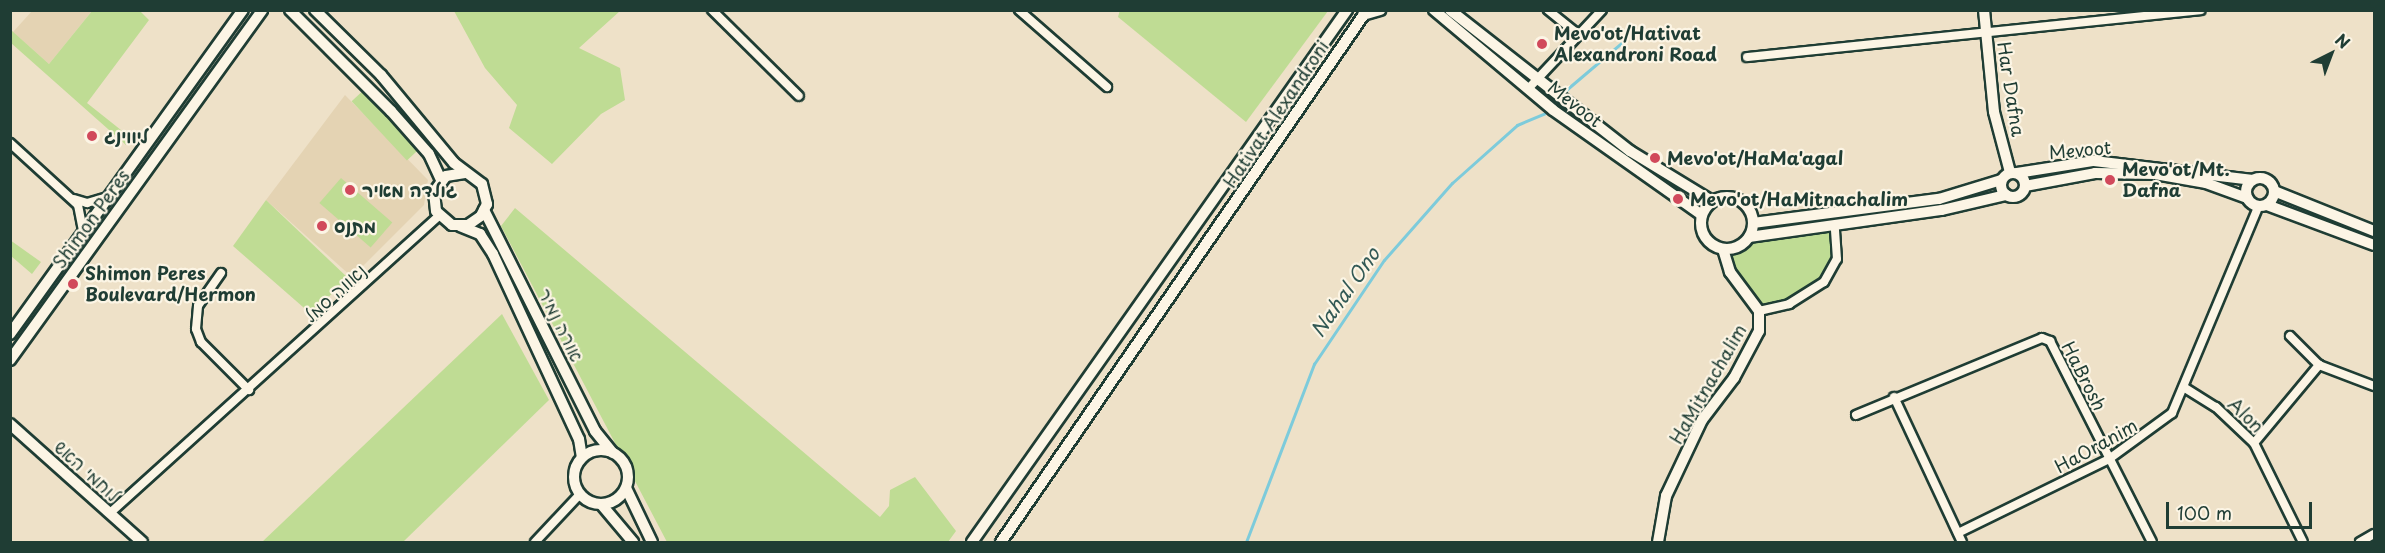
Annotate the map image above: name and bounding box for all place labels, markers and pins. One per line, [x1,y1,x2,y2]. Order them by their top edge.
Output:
place label: Mevo'ot/Hativat Alexandroni Road [1554,23,1716,66]
marker: Mevo'ot/Hativat Alexandroni Road [1535,37,1549,51]
place label: ליווינג [104,125,149,147]
marker: ליווינג [85,129,99,143]
place label: Mevo'ot/HaMa'agal [1667,147,1843,169]
marker: Mevo'ot/HaMa'agal [1648,151,1662,165]
place label: Mevo'ot/Mt. Dafna [2122,159,2230,201]
marker: Mevo'ot/Mt. Dafna [2103,173,2117,187]
place label: גולדה מאיר [362,179,457,201]
marker: גולדה מאיר [343,183,357,197]
place label: Mevo'ot/HaMitnachalim [1690,188,1908,210]
marker: Mevo'ot/HaMitnachalim [1671,192,1685,206]
place label: מתנס [334,215,376,237]
marker: מתנס [315,219,329,233]
place label: Shimon Peres Boulevard/Hermon [85,263,256,306]
marker: Shimon Peres Boulevard/Hermon [66,277,80,291]

